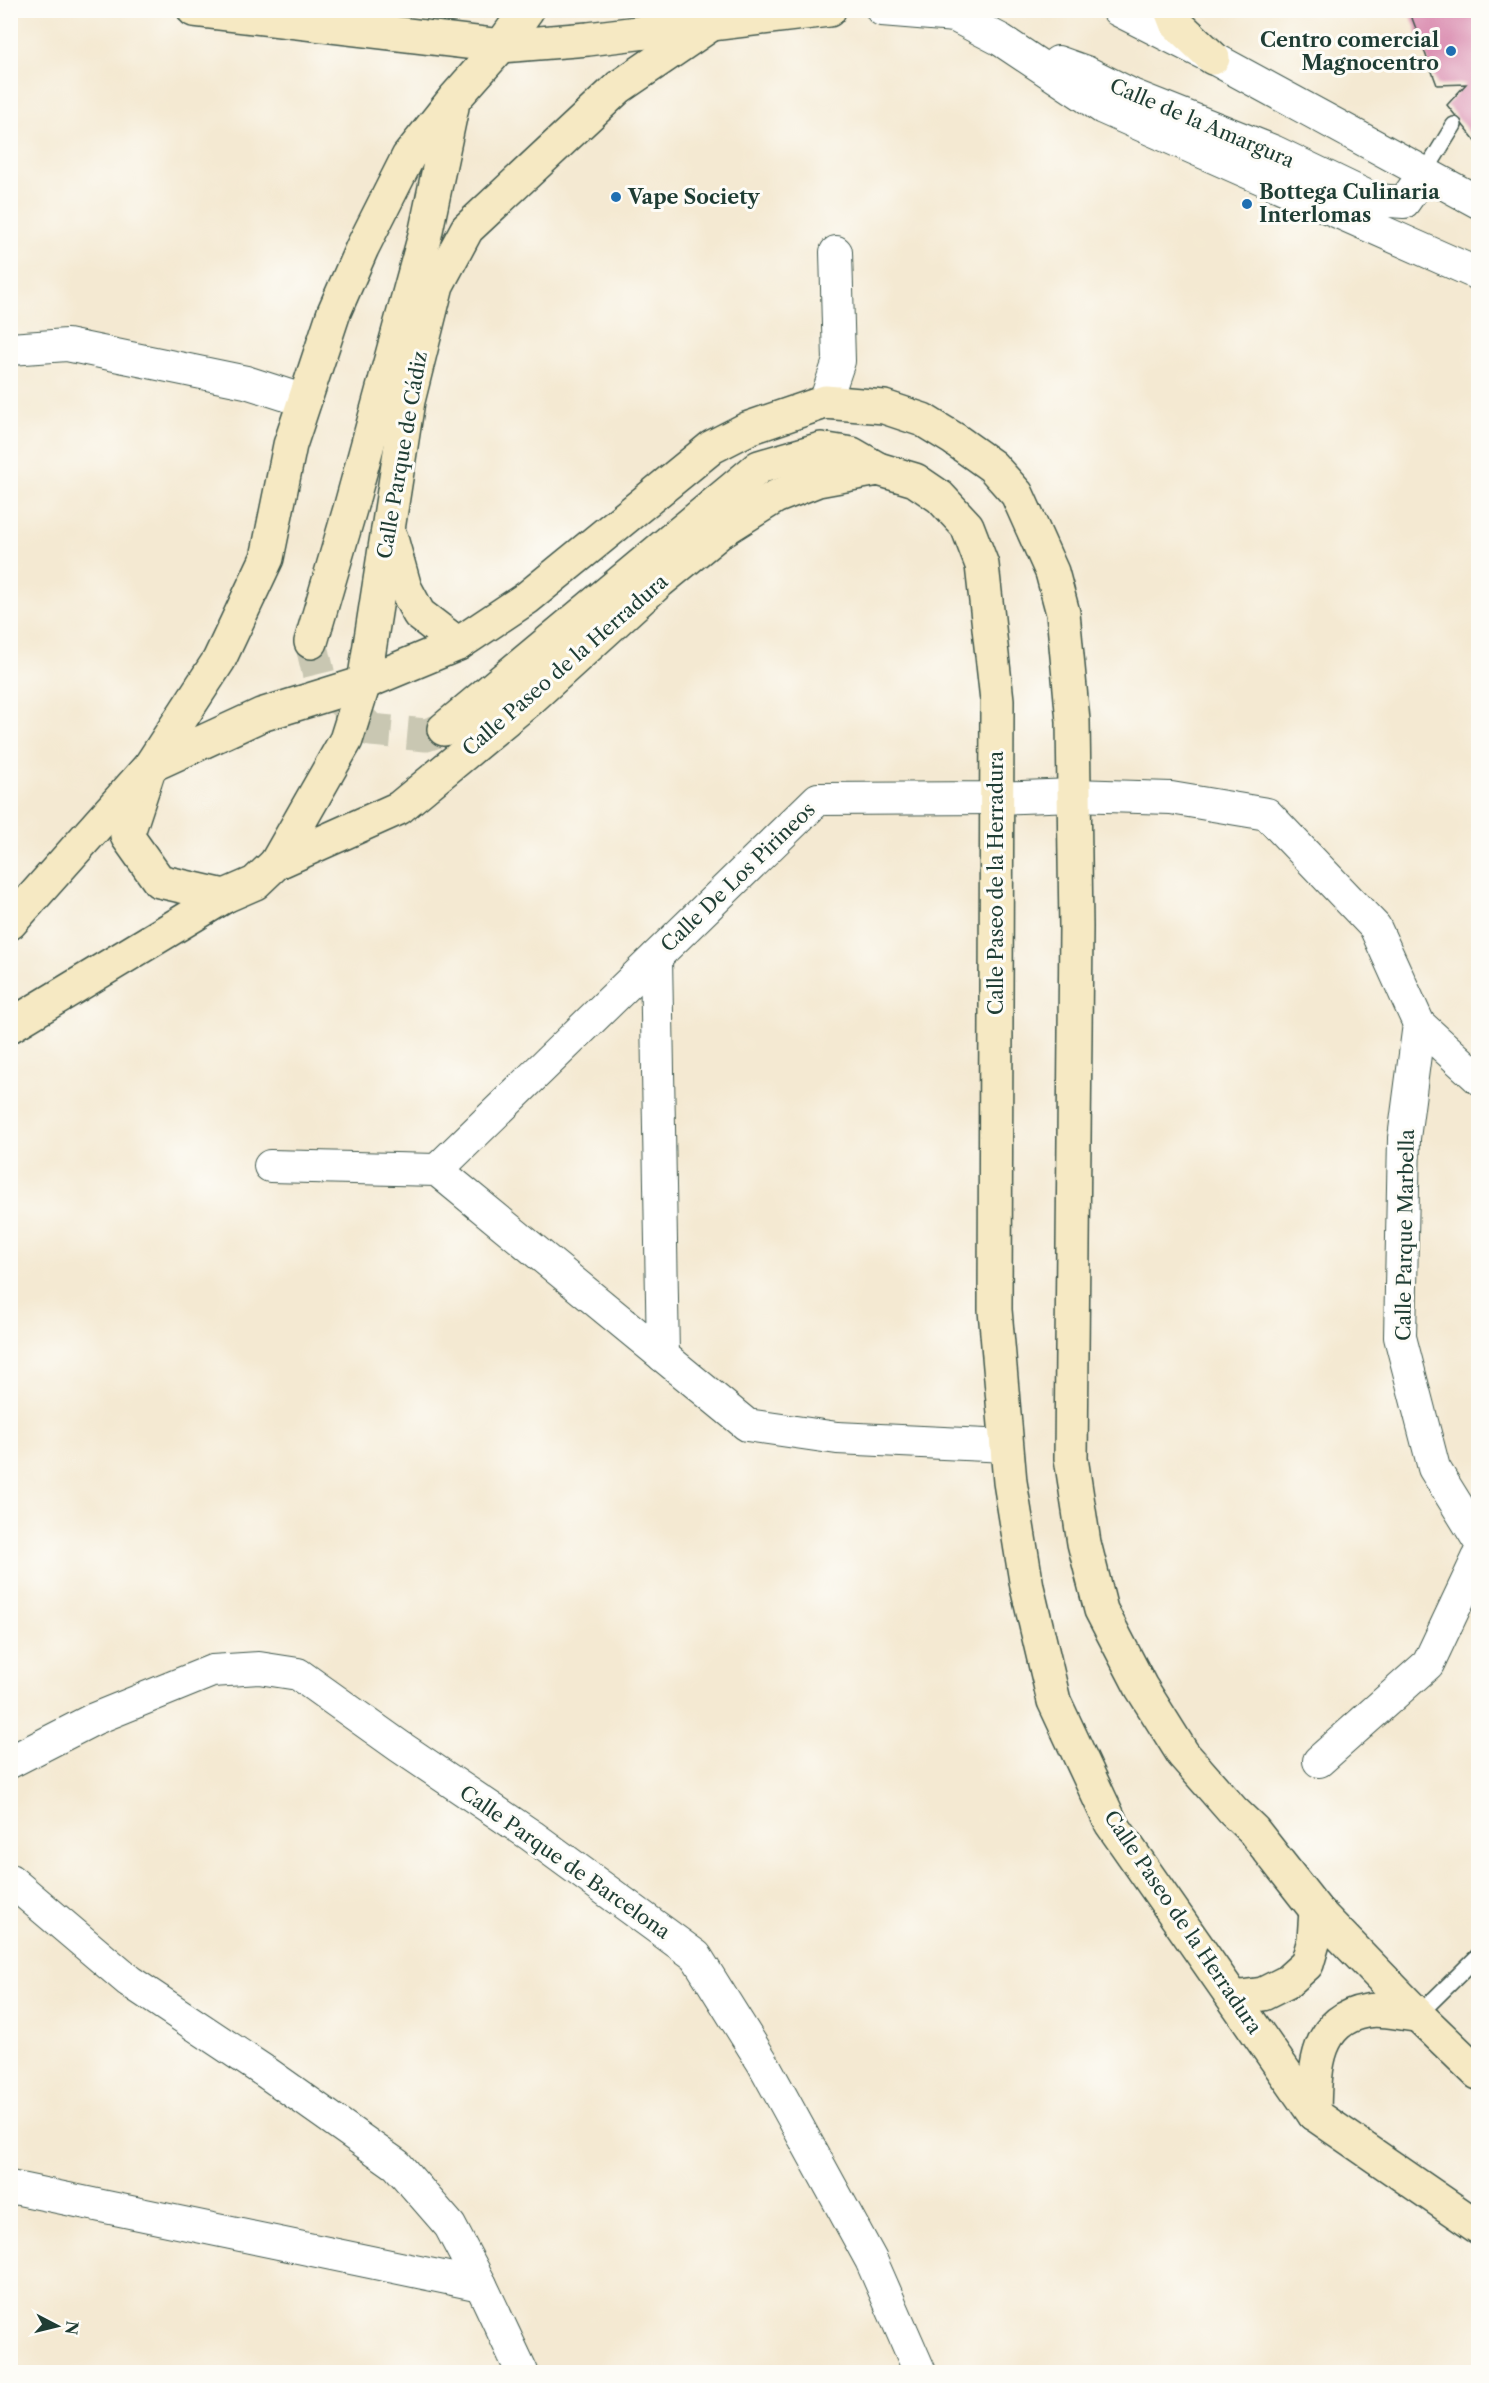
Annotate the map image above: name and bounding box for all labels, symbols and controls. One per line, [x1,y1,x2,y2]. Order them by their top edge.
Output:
place label: Centro comercial Magnocentro [1260,28,1439,75]
marker: Centro comercial Magnocentro [1444,44,1458,58]
street label: Calle de la Amargura [1106,73,1298,173]
place label: Bottega Culinaria Interlomas [1259,180,1440,227]
place label: Vape Society [627,185,760,209]
marker: Vape Society [609,190,623,204]
marker: Bottega Culinaria Interlomas [1240,197,1254,211]
street label: Calle Parque de Cádiz [372,349,432,561]
street label: Calle Paseo de la Herradura [457,569,673,761]
street label: Calle Paseo de la Herradura [984,750,1008,1015]
street label: Calle De Los Pirineos [656,797,820,957]
street label: Calle Parque Marbella [1391,1129,1419,1341]
street label: Calle Parque de Barcelona [455,1780,675,1944]
street label: Calle Paseo de la Herradura [1099,1806,1267,2039]
north arrow [27,2296,87,2356]
text: N [61,2320,83,2336]

